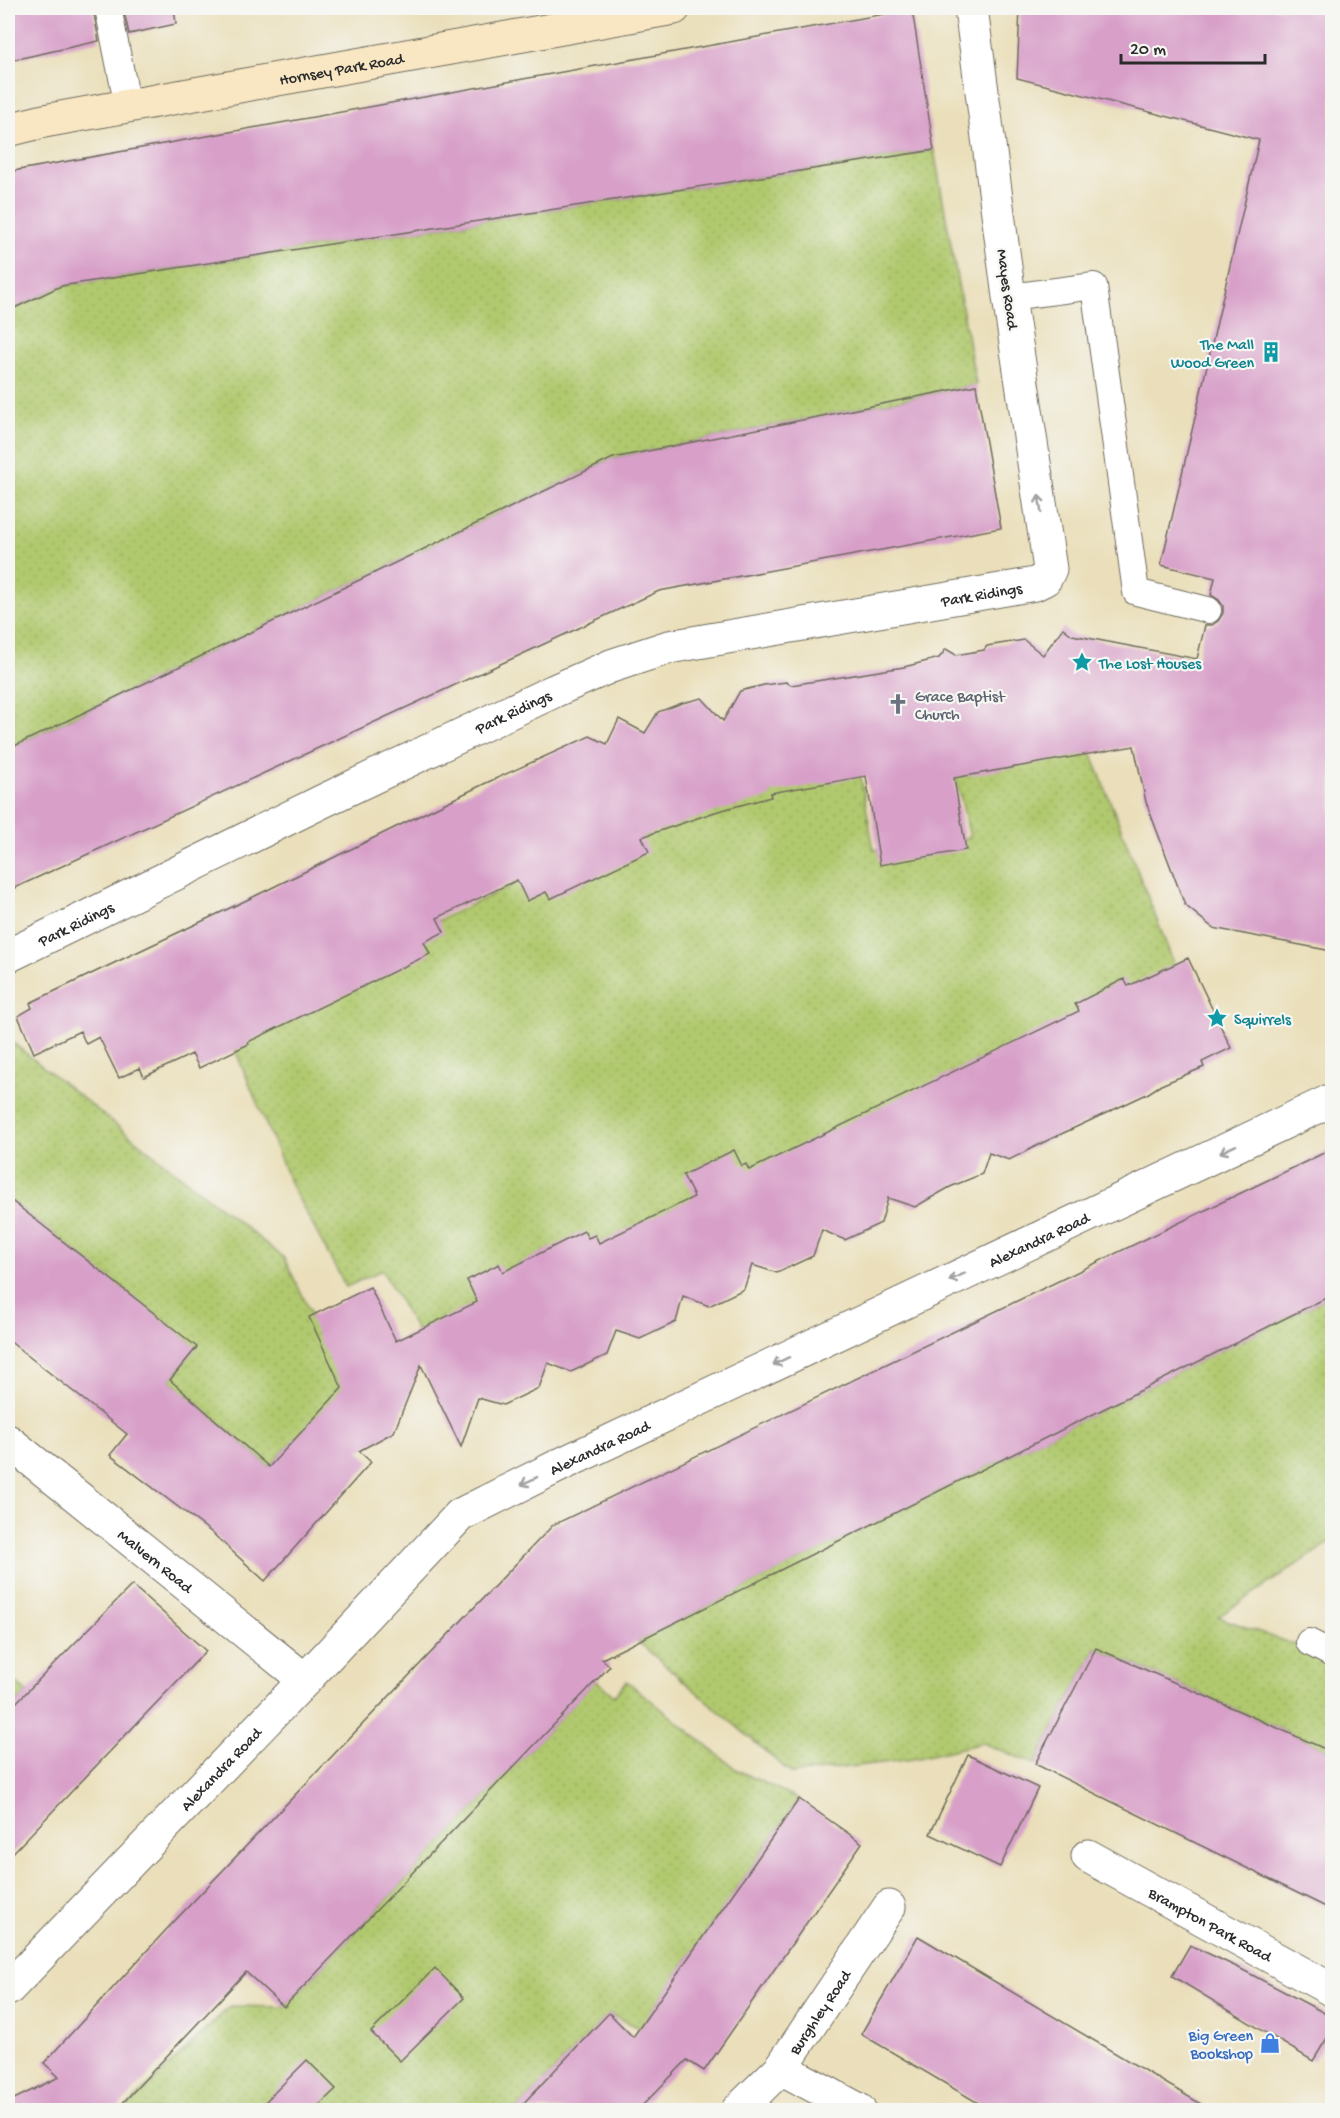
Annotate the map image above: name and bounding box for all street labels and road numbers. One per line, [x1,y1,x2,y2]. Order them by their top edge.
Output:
street label: Hornsey Park Road [278,50,407,92]
street label: Mayes Road [991,248,1021,332]
street label: Park Ridings [939,580,1025,613]
street label: Park Ridings [472,687,556,740]
street label: Park Ridings [35,899,119,953]
street label: Alexandra Road [987,1209,1095,1274]
street label: Alexandra Road [547,1417,655,1482]
street label: Malvern Road [112,1527,196,1600]
street label: Alexandra Road [178,1724,268,1817]
street label: Brampton Park Road [1143,1885,1275,1969]
street label: Burghley Road [786,1966,858,2060]

